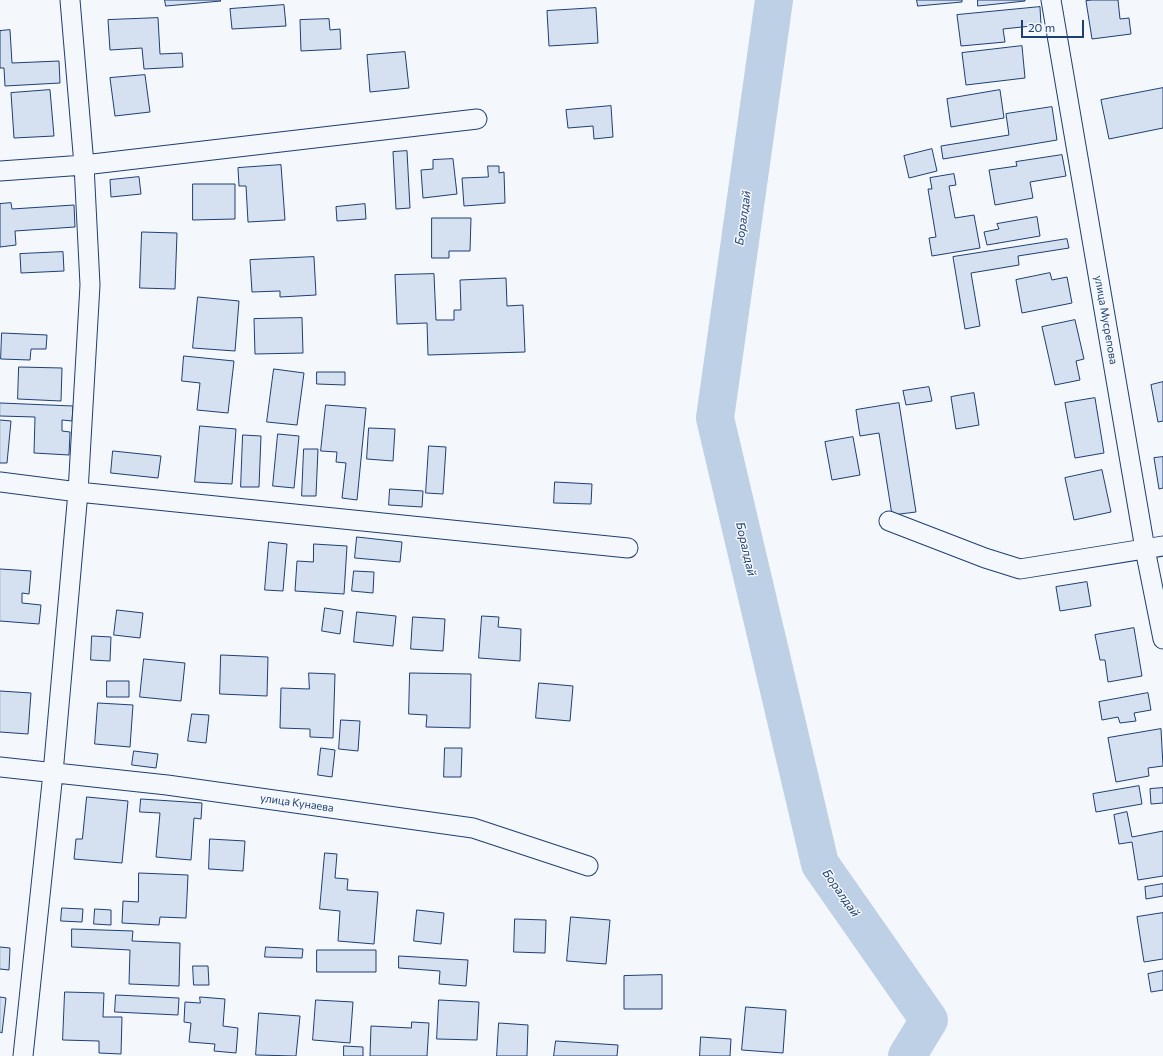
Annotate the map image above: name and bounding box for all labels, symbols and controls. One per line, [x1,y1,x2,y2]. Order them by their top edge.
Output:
scale bar [1023,12,1086,38]
text: 20 m [1028,20,1055,34]
water label: Боралдай [732,190,754,246]
street label: улица Мусрепова [1092,275,1120,365]
water label: Боралдай [733,521,759,577]
street label: улица Кунаева [259,791,335,815]
water label: Боралдай [819,866,863,920]

